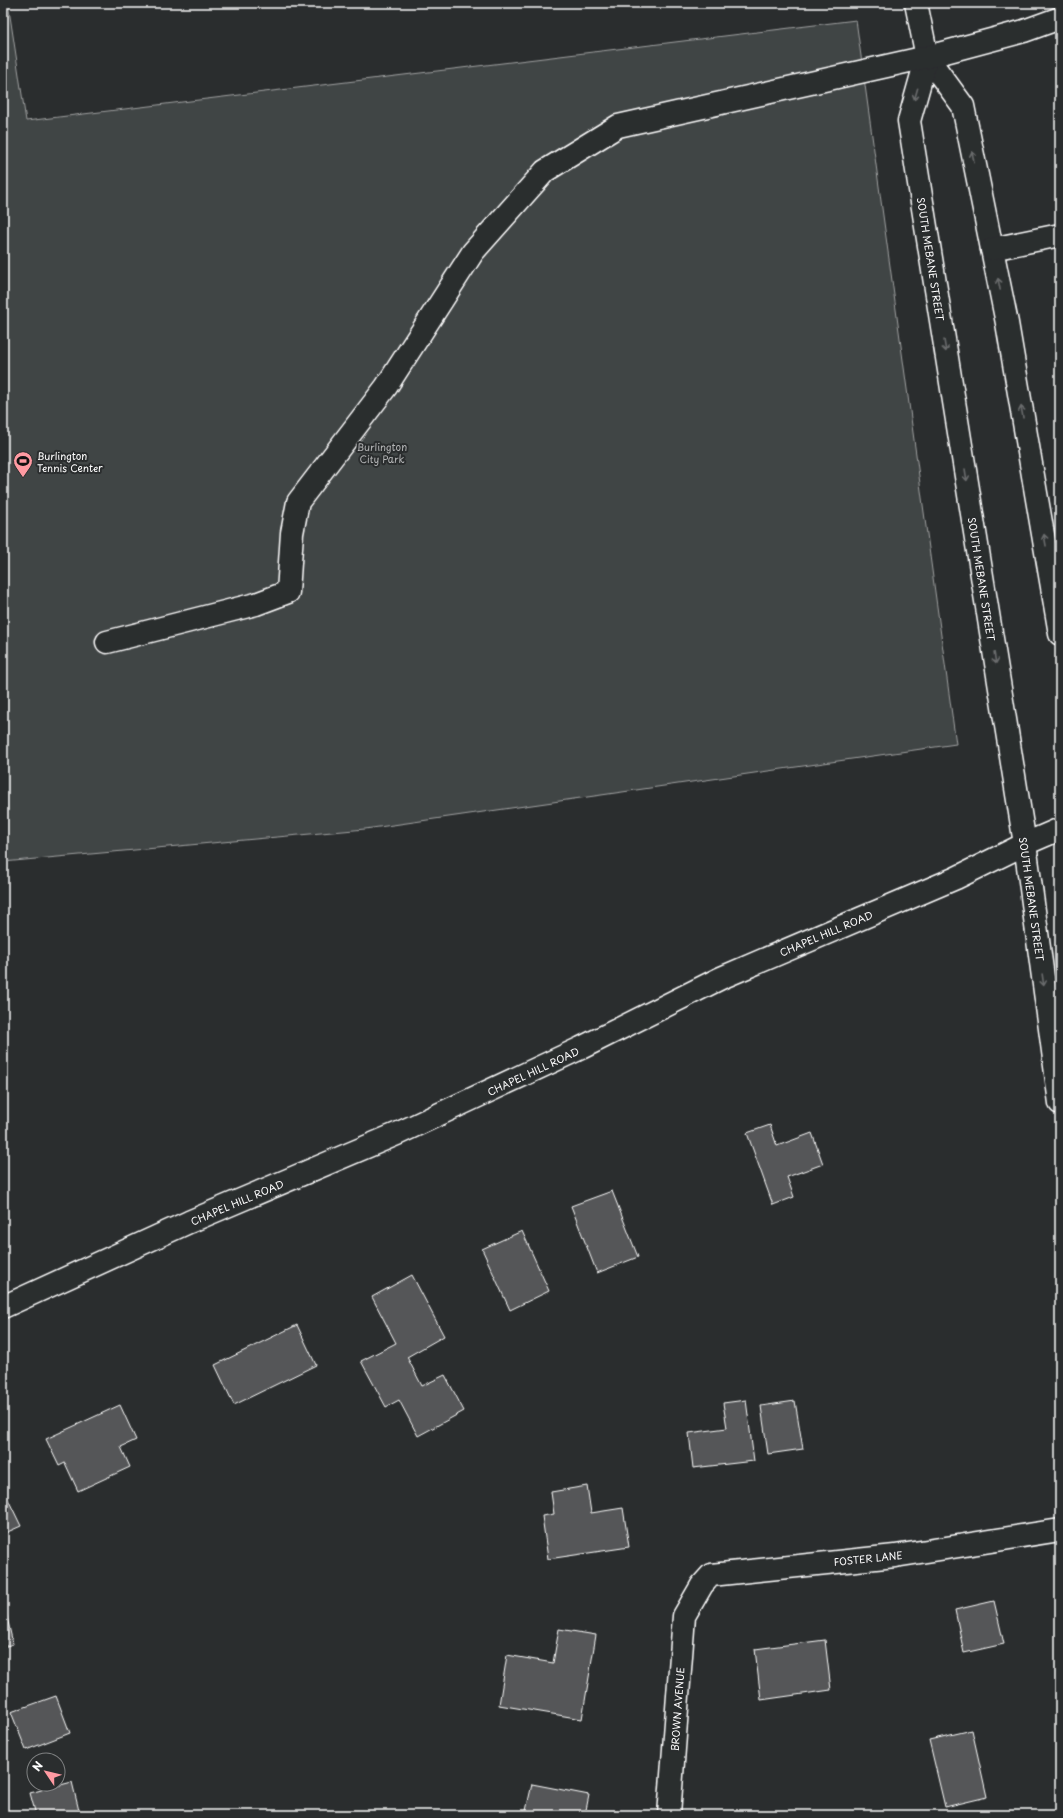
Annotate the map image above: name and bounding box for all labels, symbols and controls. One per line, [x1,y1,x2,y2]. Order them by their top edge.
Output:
one-way arrow [912,88,919,101]
one-way arrow [969,150,977,163]
street label: SOUTH MEBANE STREET [914,196,948,322]
one-way arrow [995,278,1003,291]
one-way arrow [941,339,949,352]
one-way arrow [1018,406,1026,419]
park label: Burlington City Park [357,439,407,466]
place label: Burlington Tennis Center [37,448,103,475]
sports icon: Burlington Tennis Center [12,450,34,478]
one-way arrow [962,468,970,481]
street label: SOUTH MEBANE STREET [965,516,999,642]
one-way arrow [1041,534,1049,547]
one-way arrow [991,651,999,664]
street label: SOUTH MEBANE STREET [1016,836,1048,962]
street label: CHAPEL HILL ROAD [777,907,875,959]
one-way arrow [1039,973,1047,986]
street label: CHAPEL HILL ROAD [485,1043,581,1099]
street label: CHAPEL HILL ROAD [188,1176,286,1228]
street label: FOSTER LANE [833,1547,903,1569]
street label: BROWN AVENUE [667,1667,687,1751]
north arrow [26,1752,66,1792]
text: N [28,1757,47,1774]

